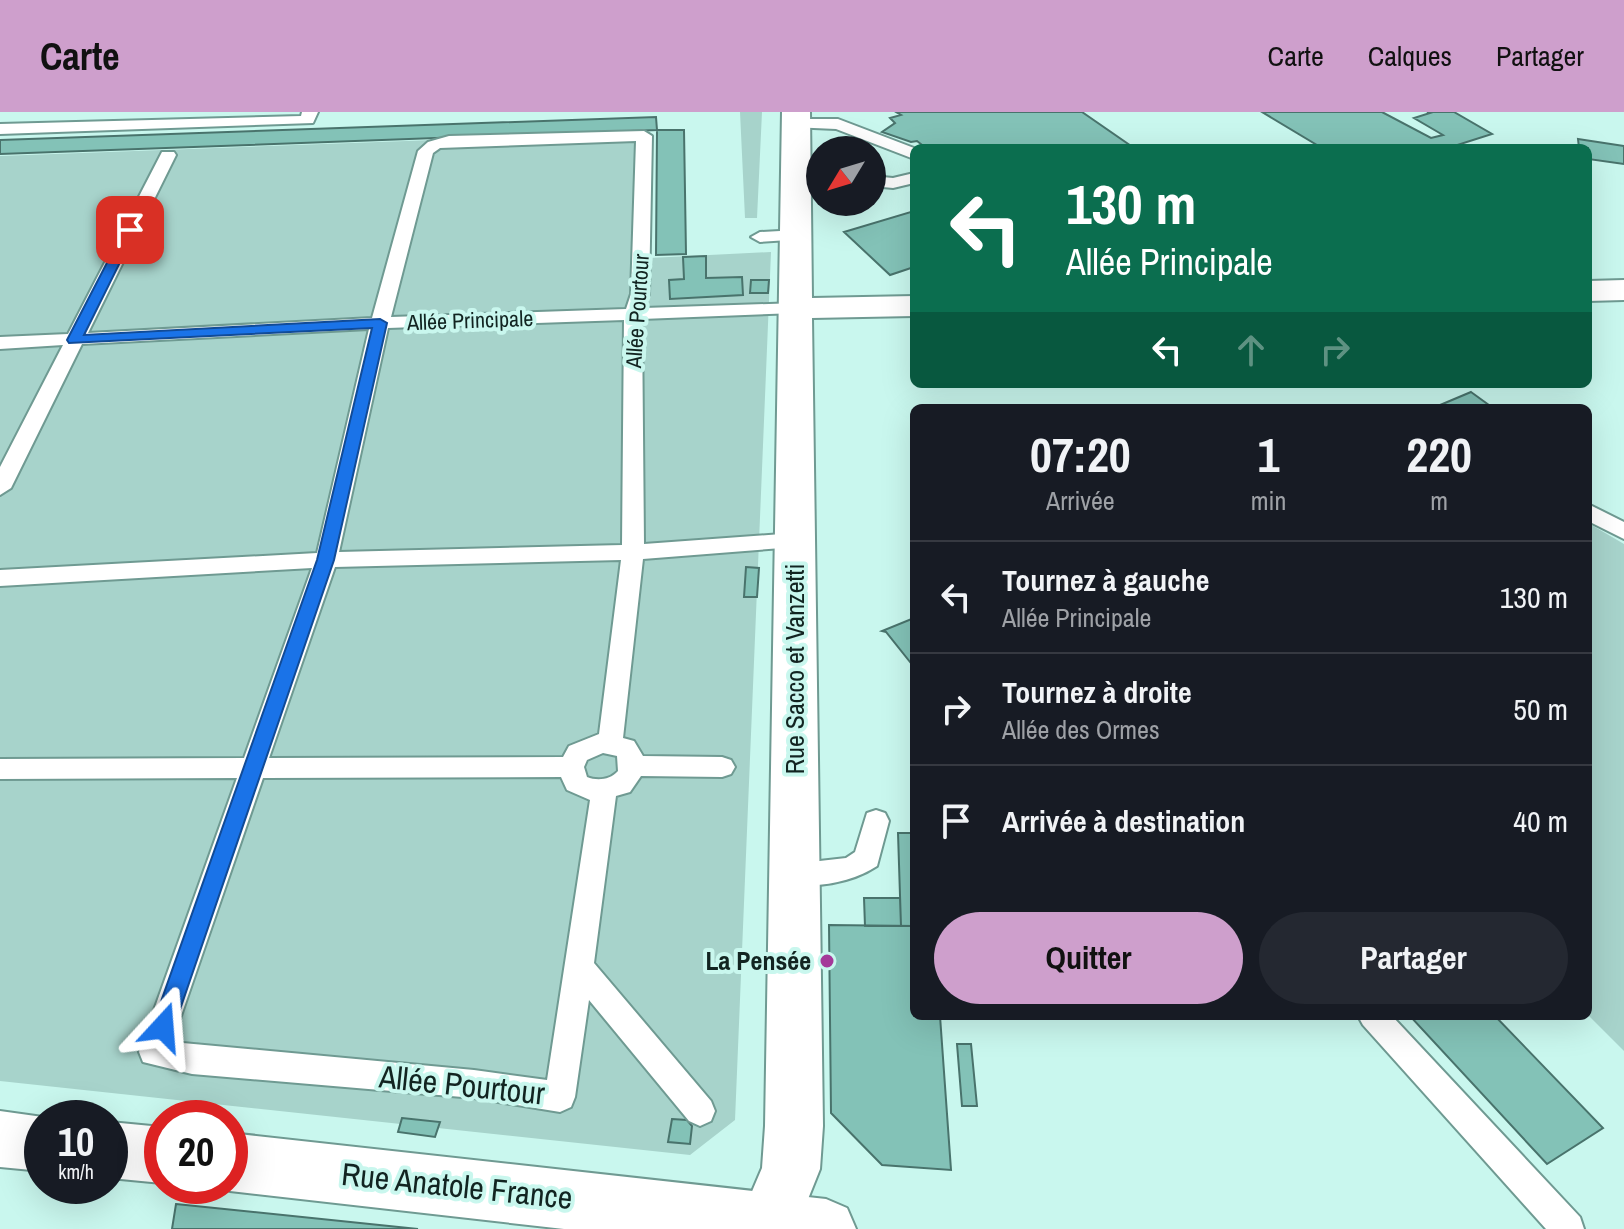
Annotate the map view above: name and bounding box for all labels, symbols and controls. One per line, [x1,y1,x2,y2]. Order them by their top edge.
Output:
text: Carte [40,31,120,82]
text: Carte [1268,37,1324,75]
text: Calques [1368,37,1452,75]
text: Partager [1496,37,1584,75]
north arrow [806,136,886,216]
map controls [806,136,886,216]
text: 130 m [1066,166,1196,241]
icon: left [934,176,1038,280]
pin [96,196,164,264]
icon: arrive [108,208,152,252]
text: Allée Principale [1066,238,1273,286]
street label: Allée Pourtour [618,253,656,370]
street label: Allée Principale [405,303,534,337]
icon: left [1145,328,1189,372]
icon: ahead [1229,328,1273,372]
icon: right [1313,328,1357,372]
text: 07:20 [1030,422,1131,487]
text: 1 [1258,422,1279,487]
text: 220 [1406,422,1472,487]
text: Arrivée [1046,483,1115,518]
text: min [1251,483,1286,518]
text: m [1430,483,1448,518]
text: Tournez à gauche [1002,560,1209,600]
street label: Rue Sacco et Vanzetti [777,564,812,774]
icon: left [934,575,978,619]
text: 130 m [1500,577,1568,617]
text: Allée Principale [1002,600,1151,635]
text: Tournez à droite [1002,672,1192,712]
icon: right [934,687,978,731]
text: 50 m [1513,689,1568,729]
text: Allée des Ormes [1002,712,1160,747]
icon: arrive [934,799,978,843]
text: Arrivée à destination [1002,801,1245,841]
text: 40 m [1513,801,1568,841]
button: Quitter [934,912,1243,1004]
button: Partager [1259,912,1568,1004]
place label: La Pensée [706,943,811,978]
marker: La Pensée [818,952,836,970]
position arrow [121,985,205,1069]
street label: Allée Pourtour [376,1054,547,1115]
speed limit sign: 20 [144,1100,248,1204]
text: 10 [58,1115,94,1168]
street label: Rue Anatole France [339,1152,575,1219]
text: km/h [58,1158,94,1185]

